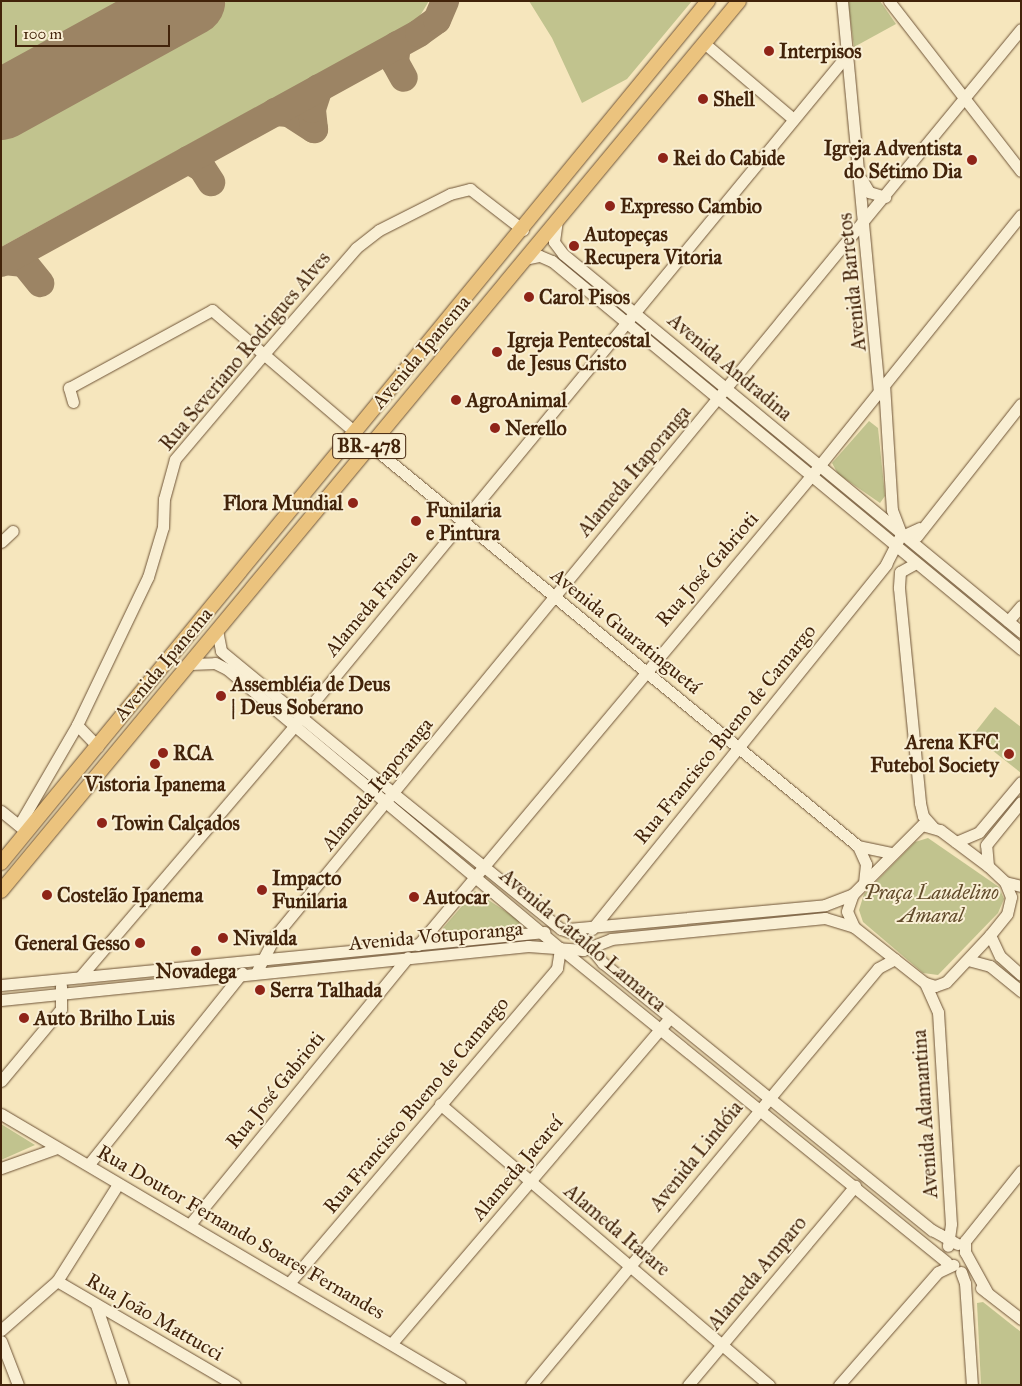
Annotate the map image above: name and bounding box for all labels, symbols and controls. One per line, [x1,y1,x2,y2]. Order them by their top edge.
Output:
scale bar [18,15,172,47]
text: 100 m [23,25,62,43]
place label: Interpisos [779,39,862,63]
marker: Interpisos [763,45,775,57]
place label: Shell [713,87,755,111]
marker: Shell [697,93,709,105]
place label: Igreja Adventista do Sétimo Dia [824,136,962,183]
place label: Rei do Cabide [673,146,785,170]
marker: Rei do Cabide [657,152,669,164]
marker: Igreja Adventista do Sétimo Dia [966,154,978,166]
place label: Expresso Cambio [620,194,762,218]
marker: Expresso Cambio [604,200,616,212]
street label: Avenida Barretos [833,212,871,352]
place label: Autopeças Recupera Vitoria [584,223,722,270]
marker: Autopeças Recupera Vitoria [568,240,580,252]
street label: Rua Severiano Rodrigues Alves [155,247,335,455]
place label: Carol Pisos [539,285,630,309]
street label: Avenida Ipanema [367,290,475,414]
marker: Carol Pisos [523,291,535,303]
street label: Avenida Andradina [663,308,797,426]
place label: Igreja Pentecostal de Jesus Cristo [507,329,650,376]
marker: Igreja Pentecostal de Jesus Cristo [491,346,503,358]
place label: AgroAnimal [466,388,567,412]
marker: AgroAnimal [450,394,462,406]
street label: Alameda Itaporanga [572,401,696,541]
place label: Nerello [505,416,567,440]
marker: Nerello [489,422,501,434]
road number: BR-478 [332,430,406,462]
place label: Flora Mundial [223,491,343,515]
marker: Flora Mundial [347,497,359,509]
place label: Funilaria e Pintura [426,498,501,545]
street label: Rua José Gabrioti [651,507,763,631]
marker: Funilaria e Pintura [410,515,422,527]
street label: Alameda Franca [320,545,422,661]
street label: Avenida Guaratinguetá [546,563,706,699]
street label: Avenida Ipanema [109,602,217,726]
street label: Rua Francisco Bueno de Camargo [629,619,821,849]
place label: Assembléia de Deus | Deus Soberano [231,672,390,719]
marker: Assembléia de Deus | Deus Soberano [215,690,227,702]
street label: Alameda Itaporanga [316,713,438,855]
place label: Arena KFC Futebol Society [870,730,999,777]
place label: RCA [173,741,214,765]
marker: RCA [157,747,169,759]
marker: Arena KFC Futebol Society [1003,748,1015,760]
marker: Vistoria Ipanema [149,758,161,770]
place label: Vistoria Ipanema [85,772,225,796]
place label: Towin Calçados [112,811,240,835]
marker: Towin Calçados [96,817,108,829]
street label: Avenida Cataldo Lamarca [495,863,671,1017]
place label: Impacto Funilaria [272,866,347,913]
park label: Praça Laudelino Amaral [863,881,999,928]
place label: Costelão Ipanema [57,883,203,907]
marker: Impacto Funilaria [256,884,268,896]
place label: Autocar [424,885,490,909]
marker: Costelão Ipanema [41,889,53,901]
marker: Autocar [408,891,420,903]
street label: Avenida Votuporanga [348,916,524,956]
place label: Nivalda [233,926,297,950]
place label: General Gesso [14,931,130,955]
marker: Nivalda [217,932,229,944]
marker: General Gesso [134,937,146,949]
marker: Novadega [190,945,202,957]
place label: Novadega [156,959,236,983]
place label: Serra Talhada [270,978,382,1002]
marker: Serra Talhada [254,984,266,996]
street label: Rua Francisco Bueno de Camargo [318,992,514,1218]
place label: Auto Brilho Luis [34,1006,175,1030]
marker: Auto Brilho Luis [18,1012,30,1024]
street label: Rua José Gabrioti [221,1027,329,1153]
street label: Avenida Adamantina [907,1029,943,1199]
street label: Avenida Lindóia [644,1096,748,1216]
street label: Alameda Jacareí [466,1111,568,1225]
street label: Rua Doutor Fernando Soares Fernandes [93,1140,389,1324]
street label: Alameda Itarare [559,1179,675,1281]
street label: Alameda Amparo [702,1211,812,1335]
street label: Rua João Mattucci [82,1268,228,1366]

